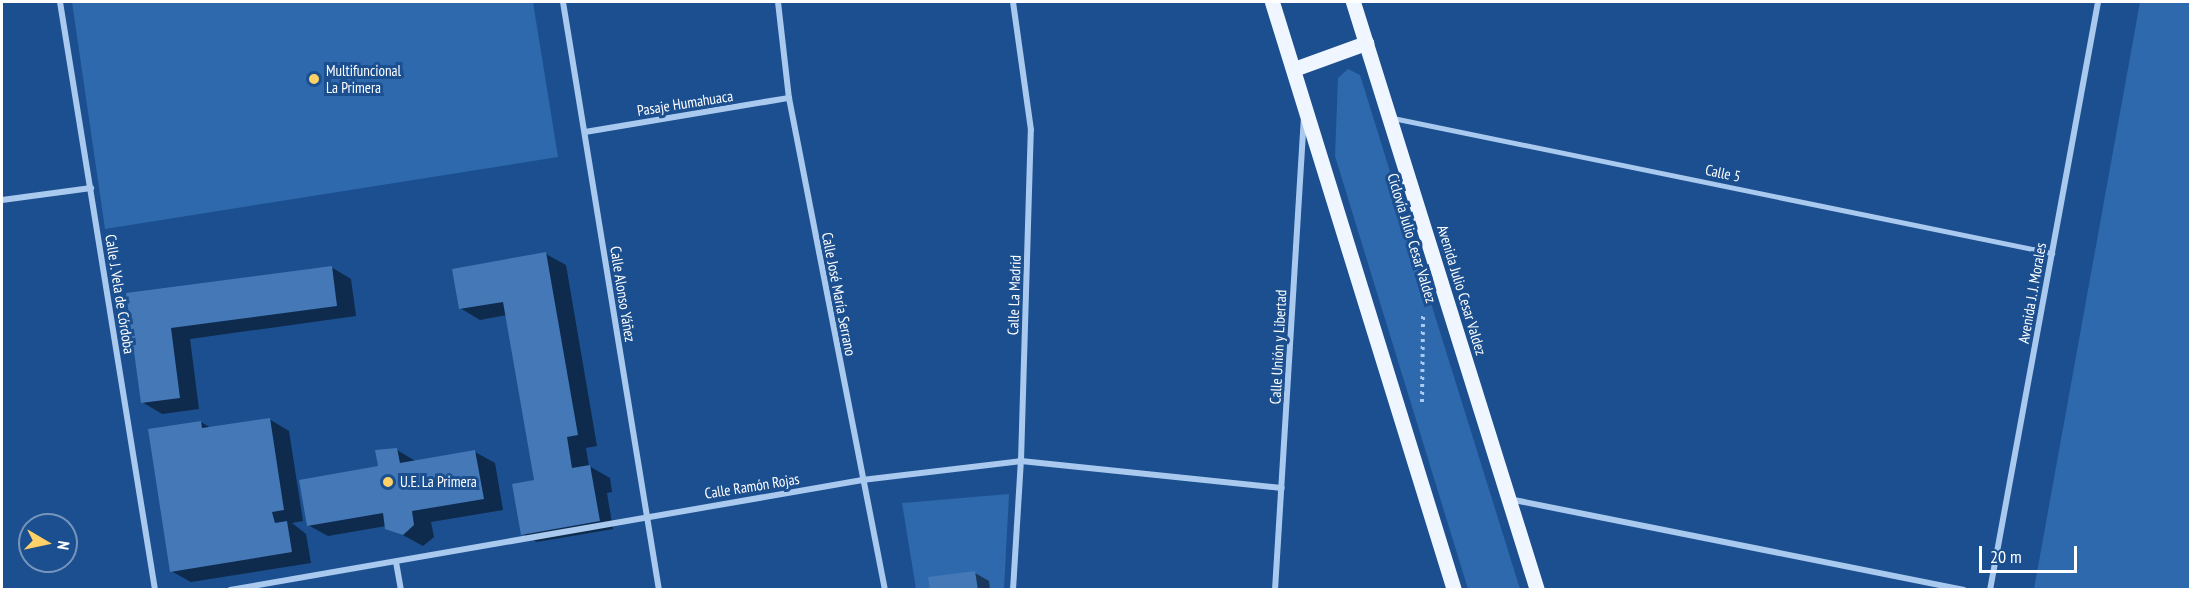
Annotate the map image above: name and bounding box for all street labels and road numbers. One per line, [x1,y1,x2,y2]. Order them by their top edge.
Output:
street label: Pasaje Humahuaca [636,87,734,119]
street label: Calle 5 [1704,160,1742,186]
street label: Ciclovía Julio Cesar Valdez [1384,171,1440,305]
street label: Avenida Julio Cesar Valdez [1434,223,1490,357]
street label: Calle José María Serrano [818,231,860,357]
street label: Calle J. Vela de Córdoba [102,232,138,356]
street label: Avenida J. J. Morales [2014,240,2050,346]
street label: Calle Alonso Yáñez [606,244,640,344]
street label: Calle La Madrid [1004,255,1024,335]
street label: Calle Unión y Libertad [1266,289,1290,405]
street label: Calle Ramón Rojas [703,470,801,502]

